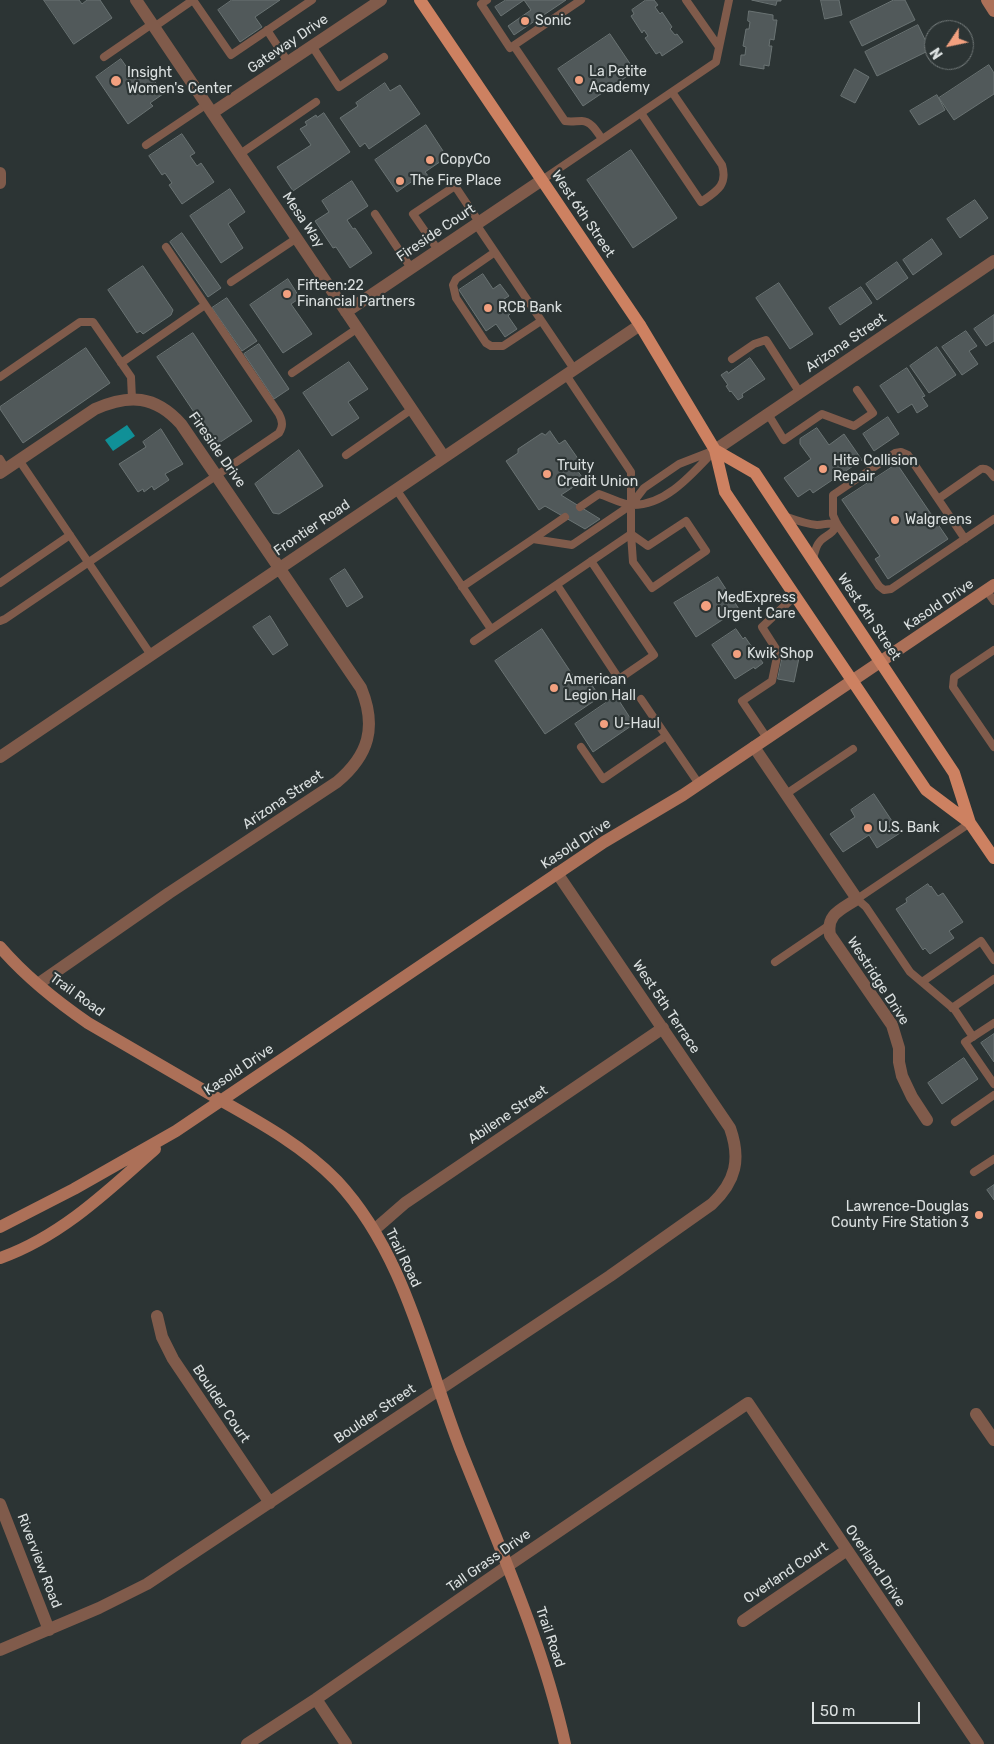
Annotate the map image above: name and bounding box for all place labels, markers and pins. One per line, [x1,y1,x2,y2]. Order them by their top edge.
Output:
place label: Sonic [535,13,571,29]
marker: Sonic [519,15,531,27]
place label: La Petite Academy [589,64,650,96]
place label: Insight Women's Center [127,65,232,98]
marker: Insight Women's Center [109,74,123,88]
marker: La Petite Academy [573,74,585,86]
place label: CopyCo [440,152,491,168]
marker: CopyCo [424,154,436,166]
place label: The Fire Place [410,173,501,189]
marker: The Fire Place [394,175,406,187]
place label: Fifteen:22 Financial Partners [297,278,415,310]
marker: Fifteen:22 Financial Partners [281,288,293,300]
place label: RCB Bank [498,300,562,316]
marker: RCB Bank [482,302,494,314]
place label: Hite Collision Repair [833,453,918,486]
place label: Truity Credit Union [557,458,638,491]
marker: Hite Collision Repair [817,463,829,475]
marker: Truity Credit Union [541,468,553,480]
place label: Walgreens [905,512,972,528]
marker: Walgreens [889,514,901,526]
place label: MedExpress Urgent Care [717,590,796,622]
marker: MedExpress Urgent Care [699,599,713,613]
place label: Kwik Shop [747,646,814,662]
marker: Kwik Shop [731,648,743,660]
place label: American Legion Hall [564,672,636,704]
marker: American Legion Hall [548,682,560,694]
place label: U-Haul [614,716,660,732]
marker: U-Haul [598,718,610,730]
place label: U.S. Bank [878,820,939,836]
marker: U.S. Bank [862,822,874,834]
place label: Lawrence-Douglas County Fire Station 3 [831,1199,969,1232]
marker: Lawrence-Douglas County Fire Station 3 [973,1209,985,1221]

